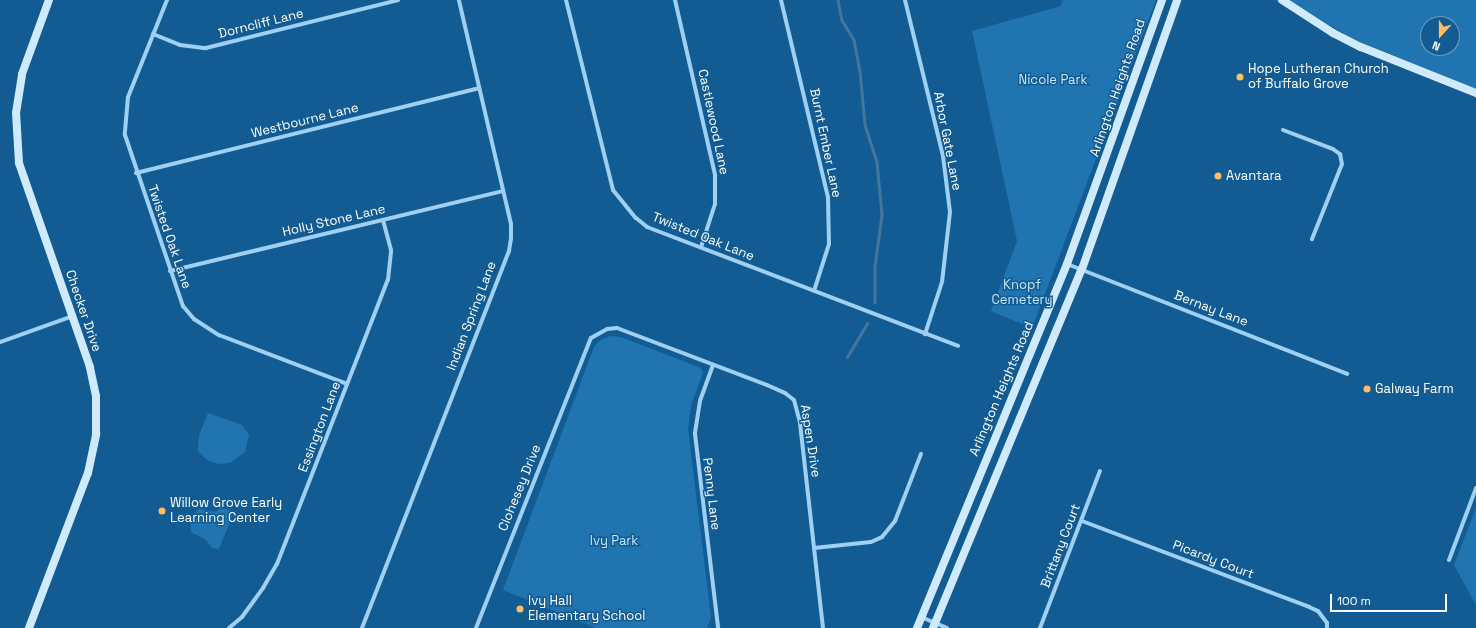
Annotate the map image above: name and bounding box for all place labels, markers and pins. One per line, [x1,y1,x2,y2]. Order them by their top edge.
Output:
place label: Hope Lutheran Church of Buffalo Grove [1248,62,1389,93]
marker: Hope Lutheran Church of Buffalo Grove [1235,72,1245,82]
place label: Avantara [1226,168,1282,184]
marker: Avantara [1213,171,1223,181]
place label: Galway Farm [1375,381,1454,397]
marker: Galway Farm [1362,384,1372,394]
place label: Willow Grove Early Learning Center [170,496,282,527]
marker: Willow Grove Early Learning Center [157,506,167,516]
place label: Ivy Hall Elementary School [528,594,645,625]
marker: Ivy Hall Elementary School [515,604,525,614]

